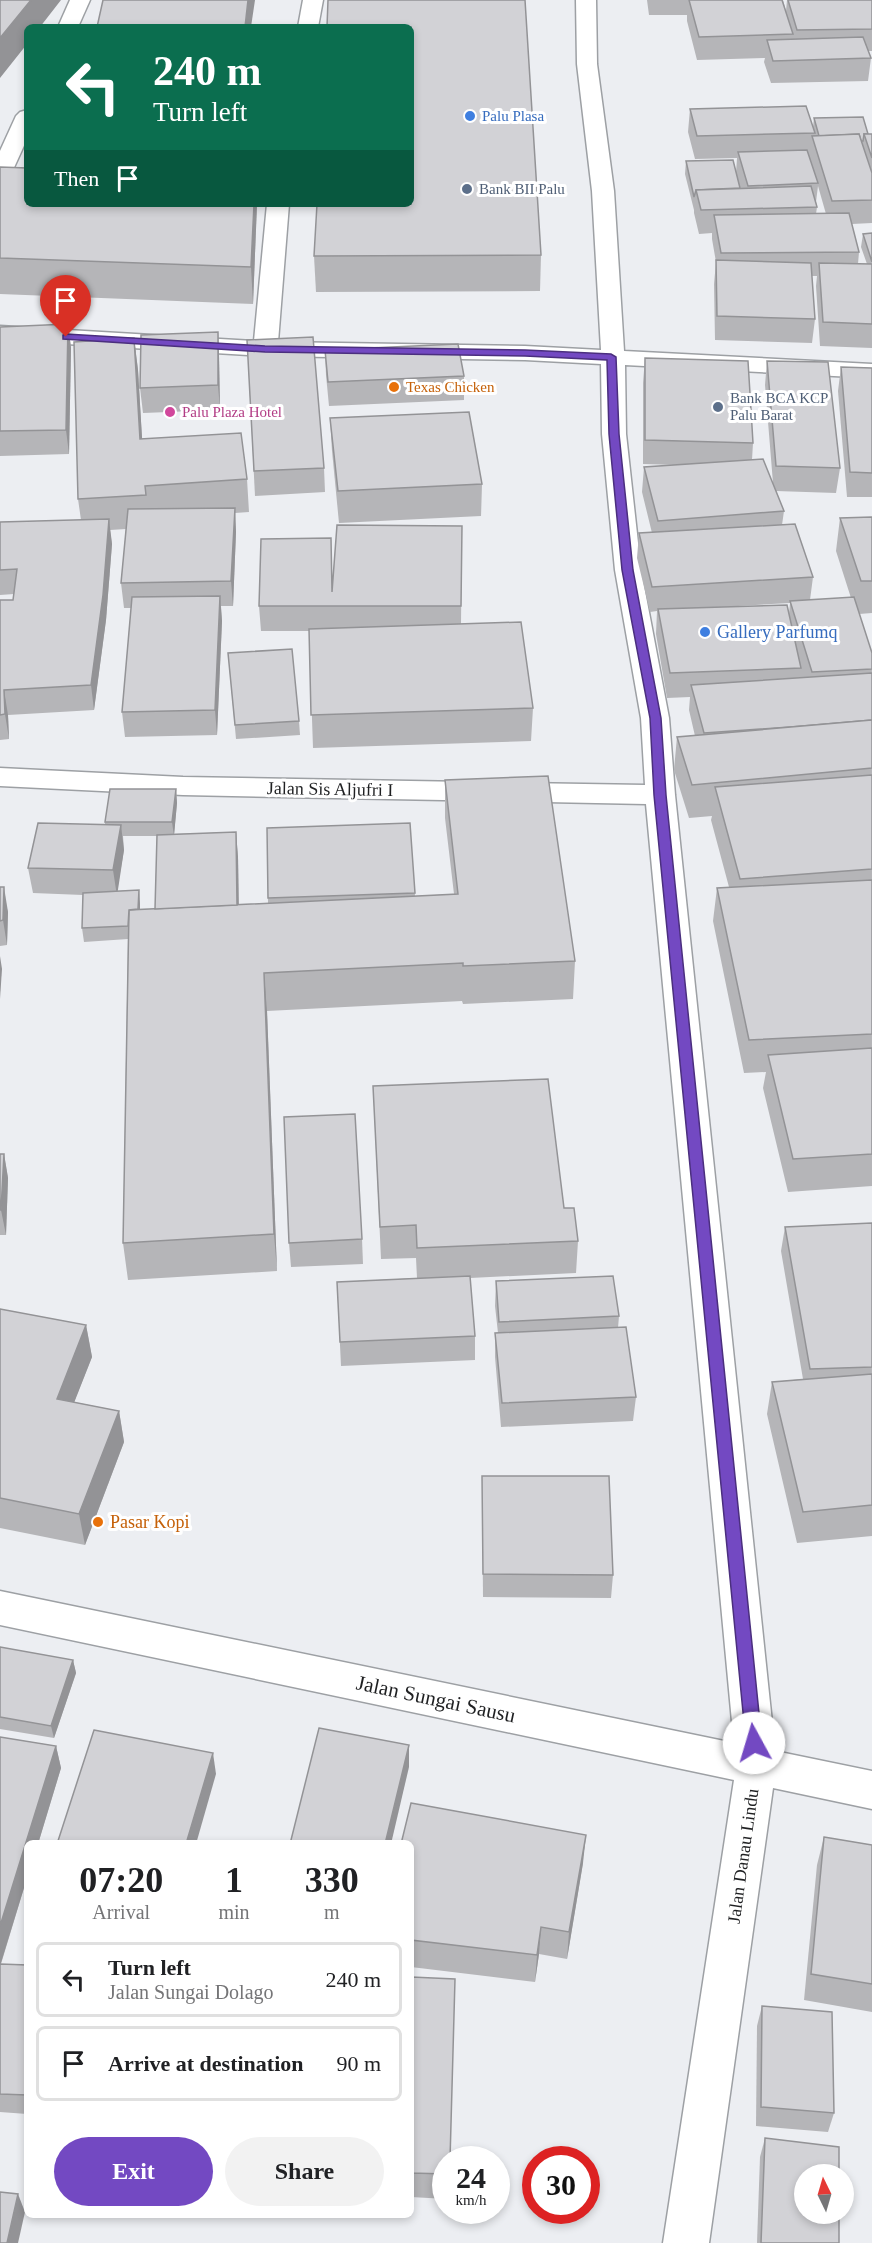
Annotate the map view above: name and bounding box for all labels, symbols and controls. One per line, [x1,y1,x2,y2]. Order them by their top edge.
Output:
icon: left [54,48,132,126]
text: 240 m [153,48,262,94]
text: Turn left [153,97,247,127]
place label: Palu Plasa [482,108,544,124]
marker: Palu Plasa [463,109,477,123]
icon: arrive [111,162,144,195]
text: Then [54,166,99,191]
place label: Bank BII Palu [479,181,565,197]
marker: Bank BII Palu [460,182,474,196]
pin [40,275,91,337]
icon: arrive [49,284,82,317]
place label: Texas Chicken [406,379,495,395]
marker: Texas Chicken [387,380,401,394]
place label: Bank BCA KCP Palu Barat [730,390,828,423]
marker: Bank BCA KCP Palu Barat [711,400,725,414]
place label: Palu Plaza Hotel [182,404,282,420]
marker: Palu Plaza Hotel [163,405,177,419]
place label: Gallery Parfumq [717,622,837,642]
marker: Gallery Parfumq [698,625,712,639]
street label: Jalan Sis Aljufri I [267,778,393,800]
place label: Pasar Kopi [110,1512,190,1532]
marker: Pasar Kopi [91,1515,105,1529]
street label: Jalan Sungai Sausu [354,1670,518,1728]
position arrow [722,1711,786,1775]
street label: Jalan Danau Lindu [724,1787,762,1925]
text: 07:20 [79,1860,163,1900]
text: 1 [225,1860,243,1900]
text: 330 [305,1860,359,1900]
text: Arrival [92,1901,150,1923]
text: min [218,1901,250,1923]
text: m [324,1901,340,1923]
text: Turn left [108,1955,191,1980]
icon: left [57,1963,90,1996]
text: 240 m [325,1967,381,1992]
text: Jalan Sungai Dolago [108,1981,274,2003]
icon: arrive [57,2047,90,2080]
text: Arrive at destination [108,2051,304,2076]
text: 90 m [336,2051,381,2076]
button: Exit [54,2137,213,2206]
button: Share [225,2137,384,2206]
speed limit sign: 30 [522,2146,600,2224]
text: 24 [456,2161,486,2194]
north arrow [794,2164,854,2224]
map controls [794,2164,854,2224]
text: km/h [456,2192,486,2208]

